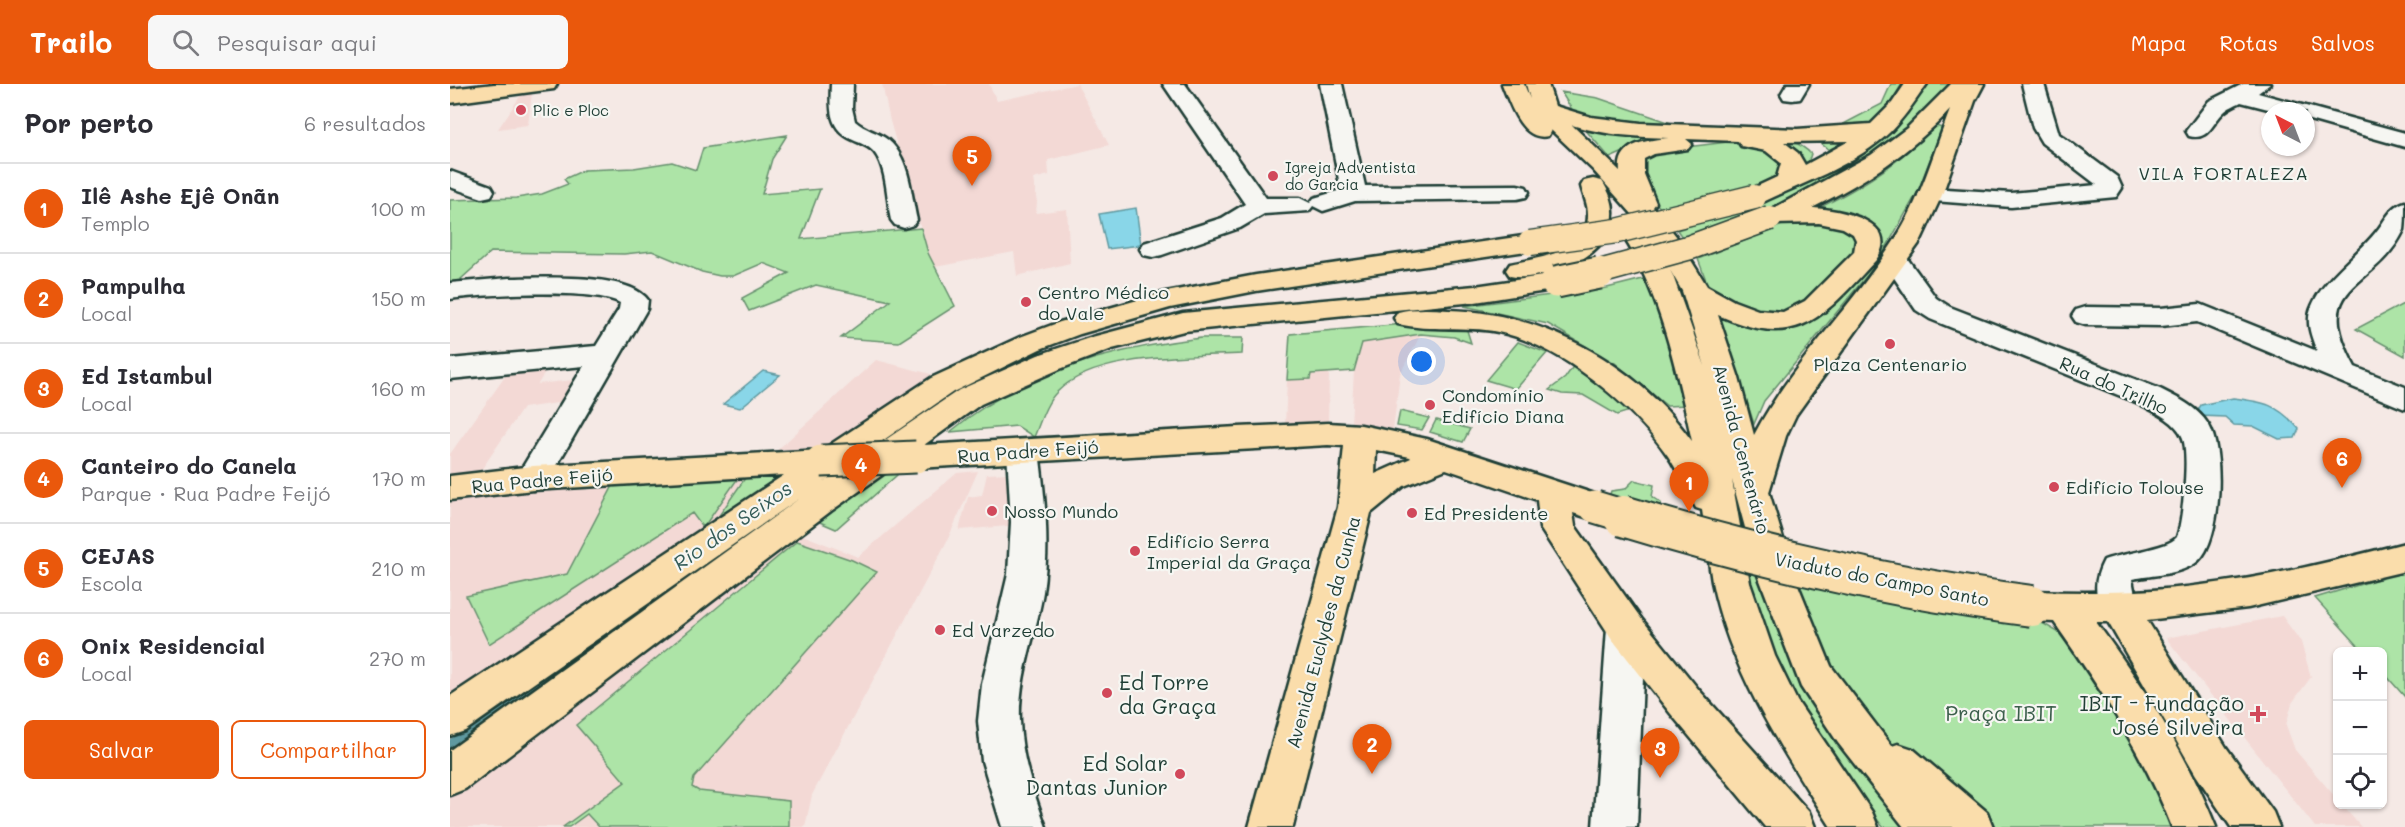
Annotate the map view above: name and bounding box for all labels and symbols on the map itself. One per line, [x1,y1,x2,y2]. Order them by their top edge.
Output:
place label: Plic e Ploc [533,100,609,120]
north arrow [2261,102,2315,156]
marker: Plic e Ploc [514,103,528,117]
pin: 5 [952,136,992,186]
place label: Igreja Adventista do Garcia [1285,157,1416,194]
district label: VILA FORTALEZA [2139,161,2309,185]
marker: Igreja Adventista do Garcia [1266,169,1280,183]
place label: Centro Médico do Vale [1038,280,1169,325]
marker: Centro Médico do Vale [1019,295,1033,309]
marker: Plaza Centenario [1883,337,1897,351]
your location [1407,347,1436,376]
street label: Rua do Trilho [2056,350,2172,420]
place label: Plaza Centenario [1813,352,1967,376]
street label: Avenida Centenário [1708,362,1776,537]
place label: Condomínio Edifício Diana [1442,383,1565,428]
marker: Condomínio Edifício Diana [1423,398,1437,412]
street label: Rua Padre Feijó [957,434,1100,468]
pin: 6 [2322,438,2362,488]
pin: 4 [842,444,880,494]
street label: Rua Padre Feijó [471,462,614,498]
pin: 1 [1670,462,1708,512]
water label: Rio dos Seixos [667,474,797,576]
place label: Edifício Tolouse [2066,475,2204,499]
marker: Edifício Tolouse [2047,480,2061,494]
place label: Nosso Mundo [1004,499,1118,523]
place label: Ed Presidente [1424,501,1549,525]
marker: Nosso Mundo [985,504,999,518]
marker: Ed Presidente [1405,506,1419,520]
street label: Avenida Euclydes da Cunha [1280,513,1366,751]
place label: Edifício Serra Imperial da Graça [1147,529,1311,574]
marker: Edifício Serra Imperial da Graça [1128,544,1142,558]
street label: Viaduto do Campo Santo [1773,546,1991,612]
place label: Ed Varzedo [952,618,1055,642]
marker: Ed Varzedo [933,623,947,637]
place label: Ed Torre da Graça [1119,668,1217,719]
marker: Ed Torre da Graça [1100,686,1114,700]
place label: IBIT - Fundação José Silveira [2079,689,2244,740]
park label: Praça IBIT [1945,699,2057,726]
marker: IBIT - Fundação José Silveira [2249,705,2267,723]
pin: 2 [1352,724,1392,774]
pin: 3 [1640,728,1680,778]
place label: Ed Solar Dantas Junior [1026,749,1168,800]
marker: Ed Solar Dantas Junior [1173,767,1187,781]

